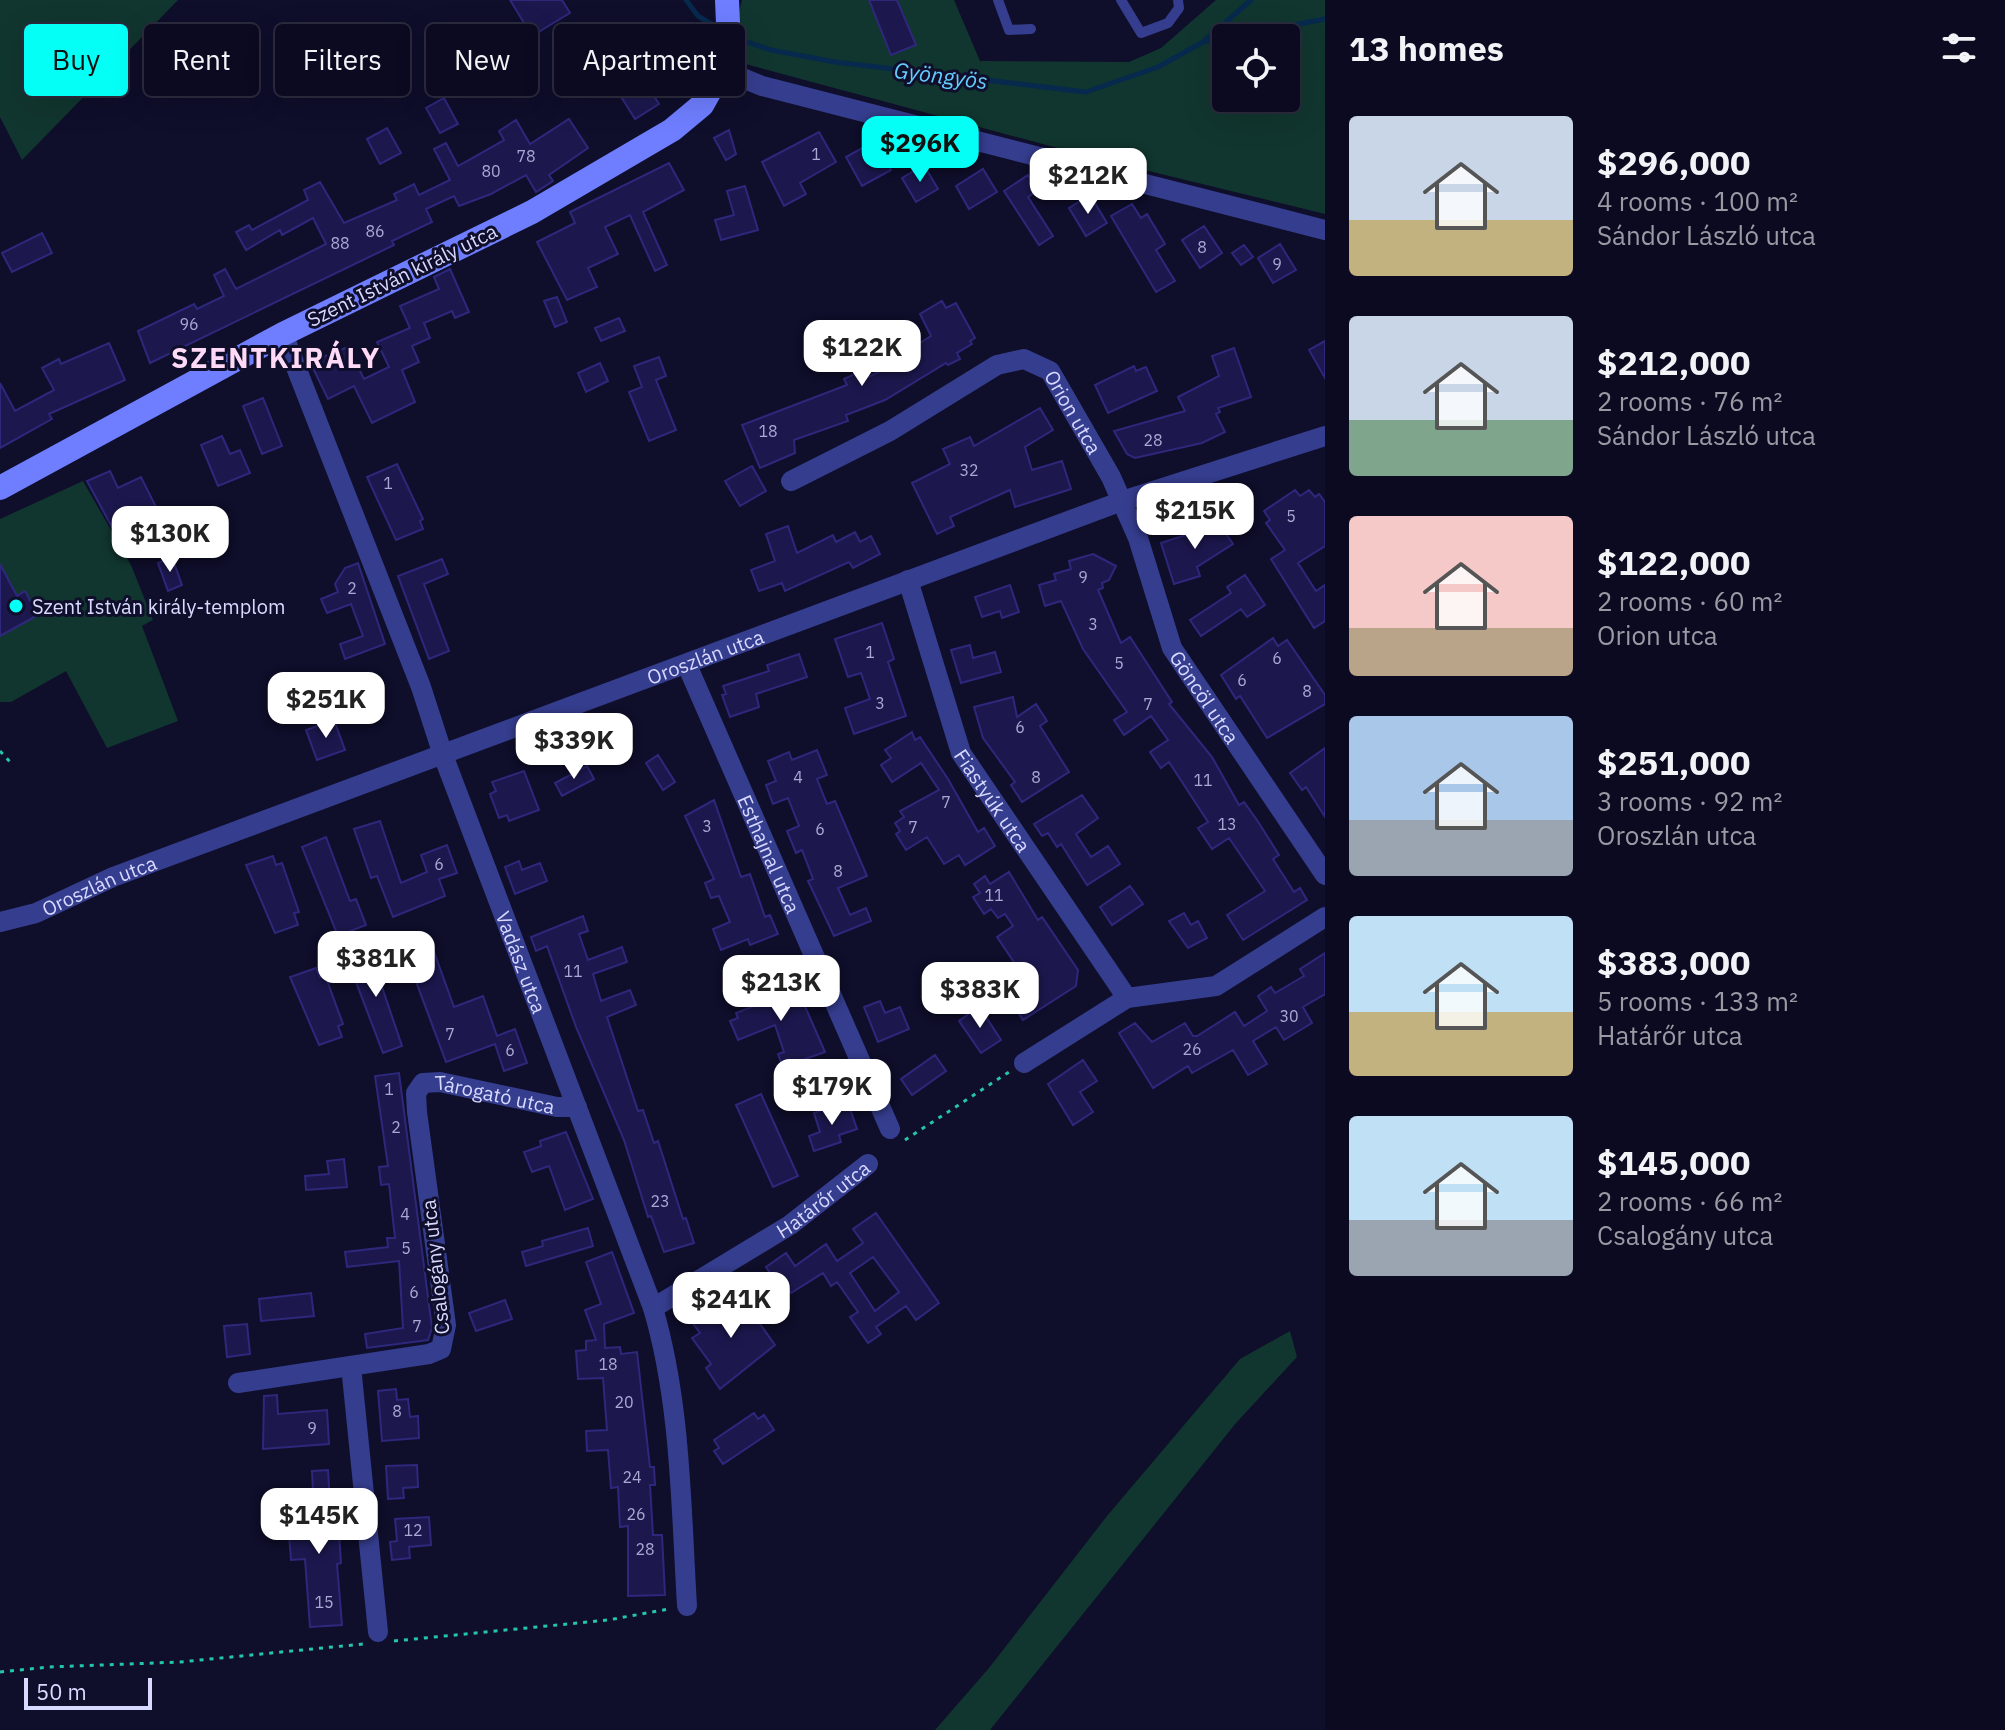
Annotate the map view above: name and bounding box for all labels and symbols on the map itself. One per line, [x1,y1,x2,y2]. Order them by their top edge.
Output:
water label: Gyöngyös [893,55,989,95]
pin: $296K [864,116,976,184]
house number: 1 [811,144,821,164]
house number: 78 [516,146,536,166]
pin: $212K [1032,148,1144,216]
house number: 80 [481,161,501,181]
street label: Szent István király utca [302,217,502,333]
house number: 86 [365,221,385,241]
house number: 88 [330,233,350,253]
house number: 8 [1197,237,1207,257]
house number: 9 [1272,254,1282,274]
house number: 96 [179,314,199,334]
pin: $122K [806,320,918,388]
district label: SZENTKIRÁLY [171,339,381,376]
street label: Orion utca [1039,365,1109,459]
house number: 18 [758,421,778,441]
house number: 28 [1143,430,1163,450]
house number: 32 [959,460,979,480]
house number: 1 [383,473,393,493]
pin: $215K [1139,483,1251,551]
pin: $130K [114,506,226,574]
house number: 5 [1286,506,1296,526]
house number: 9 [1078,567,1088,587]
house number: 2 [347,578,357,598]
place label: Szent István király-templom [32,593,285,620]
marker: Szent István király-templom [7,597,25,615]
house number: 3 [1088,614,1098,634]
street label: Oroszlán utca [643,622,768,690]
house number: 1 [865,642,875,662]
street label: Göncöl utca [1164,645,1246,749]
house number: 6 [1272,648,1282,668]
house number: 5 [1114,653,1124,673]
house number: 6 [1237,670,1247,690]
pin: $251K [270,672,382,740]
house number: 8 [1302,681,1312,701]
house number: 3 [875,693,885,713]
house number: 7 [1143,694,1153,714]
pin: $339K [518,713,630,781]
house number: 6 [1015,717,1025,737]
street label: Fiastyúk utca [948,743,1038,857]
house number: 4 [793,767,803,787]
house number: 8 [1031,767,1041,787]
house number: 11 [1193,770,1213,790]
street label: Esthajnal utca [732,790,807,917]
house number: 7 [941,792,951,812]
house number: 13 [1217,814,1237,834]
house number: 3 [702,816,712,836]
house number: 7 [908,817,918,837]
house number: 6 [815,819,825,839]
street label: Oroszlán utca [37,848,160,922]
house number: 6 [434,854,444,874]
house number: 8 [833,861,843,881]
house number: 11 [984,885,1004,905]
street label: Vadász utca [490,907,553,1017]
pin: $381K [320,931,432,999]
pin: $213K [725,955,837,1023]
house number: 11 [563,961,583,981]
pin: $383K [924,962,1036,1030]
house number: 30 [1279,1006,1299,1026]
house number: 7 [445,1024,455,1044]
house number: 26 [1182,1039,1202,1059]
house number: 6 [505,1040,515,1060]
pin: $179K [776,1059,888,1127]
street label: Tárogató utca [434,1068,558,1120]
house number: 1 [384,1079,394,1099]
house number: 2 [391,1117,401,1137]
street label: Határőr utca [771,1154,876,1244]
house number: 23 [650,1191,670,1211]
street label: Csalogány utca [414,1198,456,1336]
house number: 4 [400,1204,410,1224]
house number: 5 [401,1238,411,1258]
pin: $241K [675,1272,787,1340]
house number: 6 [409,1282,419,1302]
house number: 7 [412,1316,422,1336]
house number: 18 [598,1354,618,1374]
house number: 20 [614,1392,634,1412]
house number: 8 [392,1401,402,1421]
house number: 9 [307,1418,317,1438]
house number: 24 [622,1467,642,1487]
pin: $145K [263,1488,375,1556]
house number: 26 [626,1504,646,1524]
house number: 12 [403,1520,423,1540]
house number: 28 [635,1539,655,1559]
house number: 15 [314,1592,334,1612]
scale bar [24,1674,152,1710]

